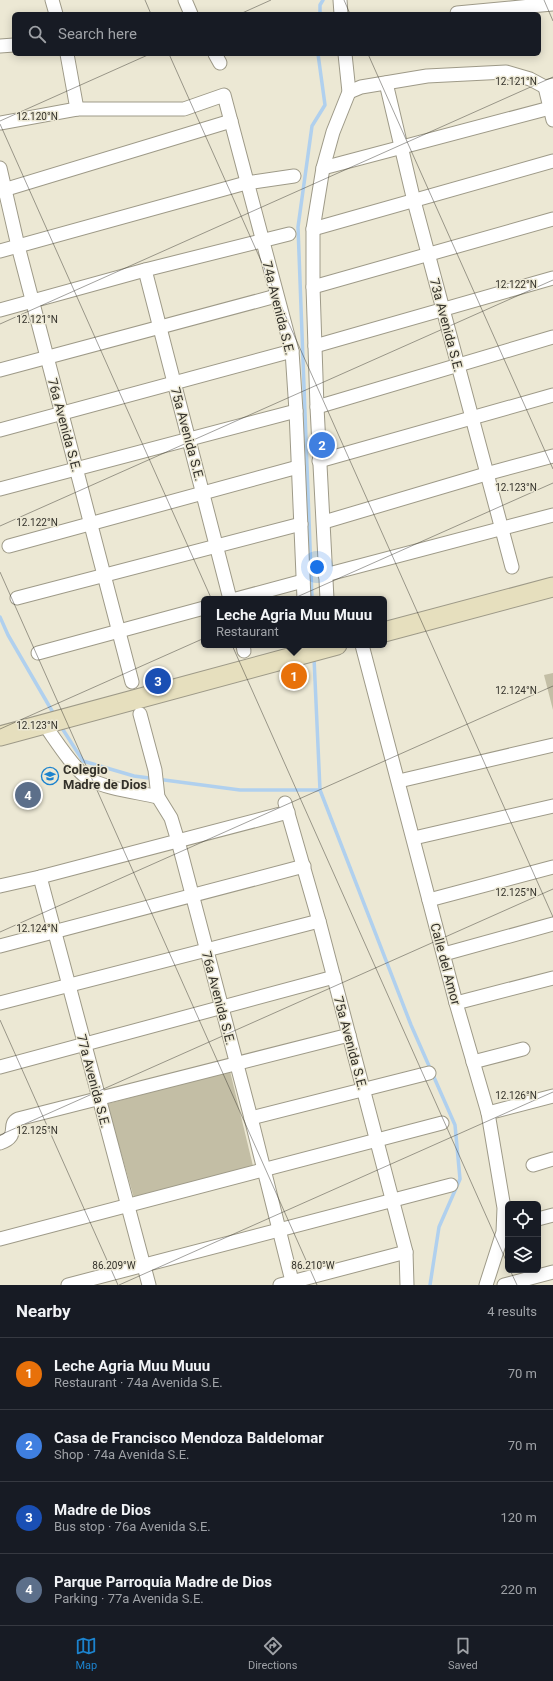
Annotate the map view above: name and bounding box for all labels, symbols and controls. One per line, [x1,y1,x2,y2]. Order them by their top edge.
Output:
search box [12,12,541,56]
icon: search [26,23,48,45]
text: Search here [58,25,137,43]
text: 12.121°N [495,76,537,87]
text: 12.120°N [16,111,58,122]
street label: 74a Avenida S.E. [260,260,297,357]
street label: 73a Avenida S.E. [427,277,466,373]
text: 12.122°N [495,279,537,290]
text: 12.121°N [16,314,58,325]
street label: 76a Avenida S.E. [45,377,84,473]
street label: 75a Avenida S.E. [168,386,207,482]
pin: 2 [309,430,335,460]
text: 12.123°N [495,482,537,493]
text: 12.122°N [16,517,58,528]
your location [307,557,327,577]
popup [201,596,387,648]
text: Leche Agria Muu Muuu [216,606,372,624]
text: Restaurant [216,624,279,639]
pin: 1 [281,661,307,691]
pin: 3 [145,666,171,696]
text: 12.124°N [495,685,537,696]
text: 12.123°N [16,720,58,731]
place label: Colegio Madre de Dios [63,762,147,792]
school or university icon: Colegio Madre de Dios [40,766,60,786]
pin: 4 [15,780,41,810]
text: 12.125°N [495,887,537,898]
street label: Calle del Amor [427,921,464,1007]
text: 12.124°N [16,923,58,934]
street label: 76a Avenida S.E. [199,950,238,1046]
street label: 75a Avenida S.E. [331,995,370,1091]
street label: 77a Avenida S.E. [74,1033,113,1129]
text: 12.126°N [495,1090,537,1101]
text: 12.125°N [16,1125,58,1136]
map controls [505,1201,541,1273]
button: locate [505,1201,541,1237]
button: layers [505,1237,541,1273]
text: 86.209°W [92,1260,136,1271]
text: 86.210°W [291,1260,335,1271]
text: Nearby [16,1301,71,1321]
text: 4 results [487,1304,537,1319]
text: Leche Agria Muu Muuu [54,1357,210,1375]
text: 1 [25,1366,33,1381]
text: 70 m [508,1366,537,1381]
text: Restaurant · 74a Avenida S.E. [54,1375,223,1390]
text: Casa de Francisco Mendoza Baldelomar [54,1429,324,1447]
text: 2 [25,1438,33,1453]
text: 70 m [508,1438,537,1453]
text: Shop · 74a Avenida S.E. [54,1447,190,1462]
text: Madre de Dios [54,1501,151,1519]
text: 3 [25,1510,33,1525]
text: 120 m [500,1510,537,1525]
text: Bus stop · 76a Avenida S.E. [54,1519,211,1534]
text: Parque Parroquia Madre de Dios [54,1573,272,1591]
text: 4 [25,1582,33,1597]
text: 220 m [500,1582,537,1597]
text: Parking · 77a Avenida S.E. [54,1591,204,1606]
tab: Map [75,1635,97,1672]
tab: Directions [248,1635,297,1672]
tab: Saved [448,1635,478,1672]

